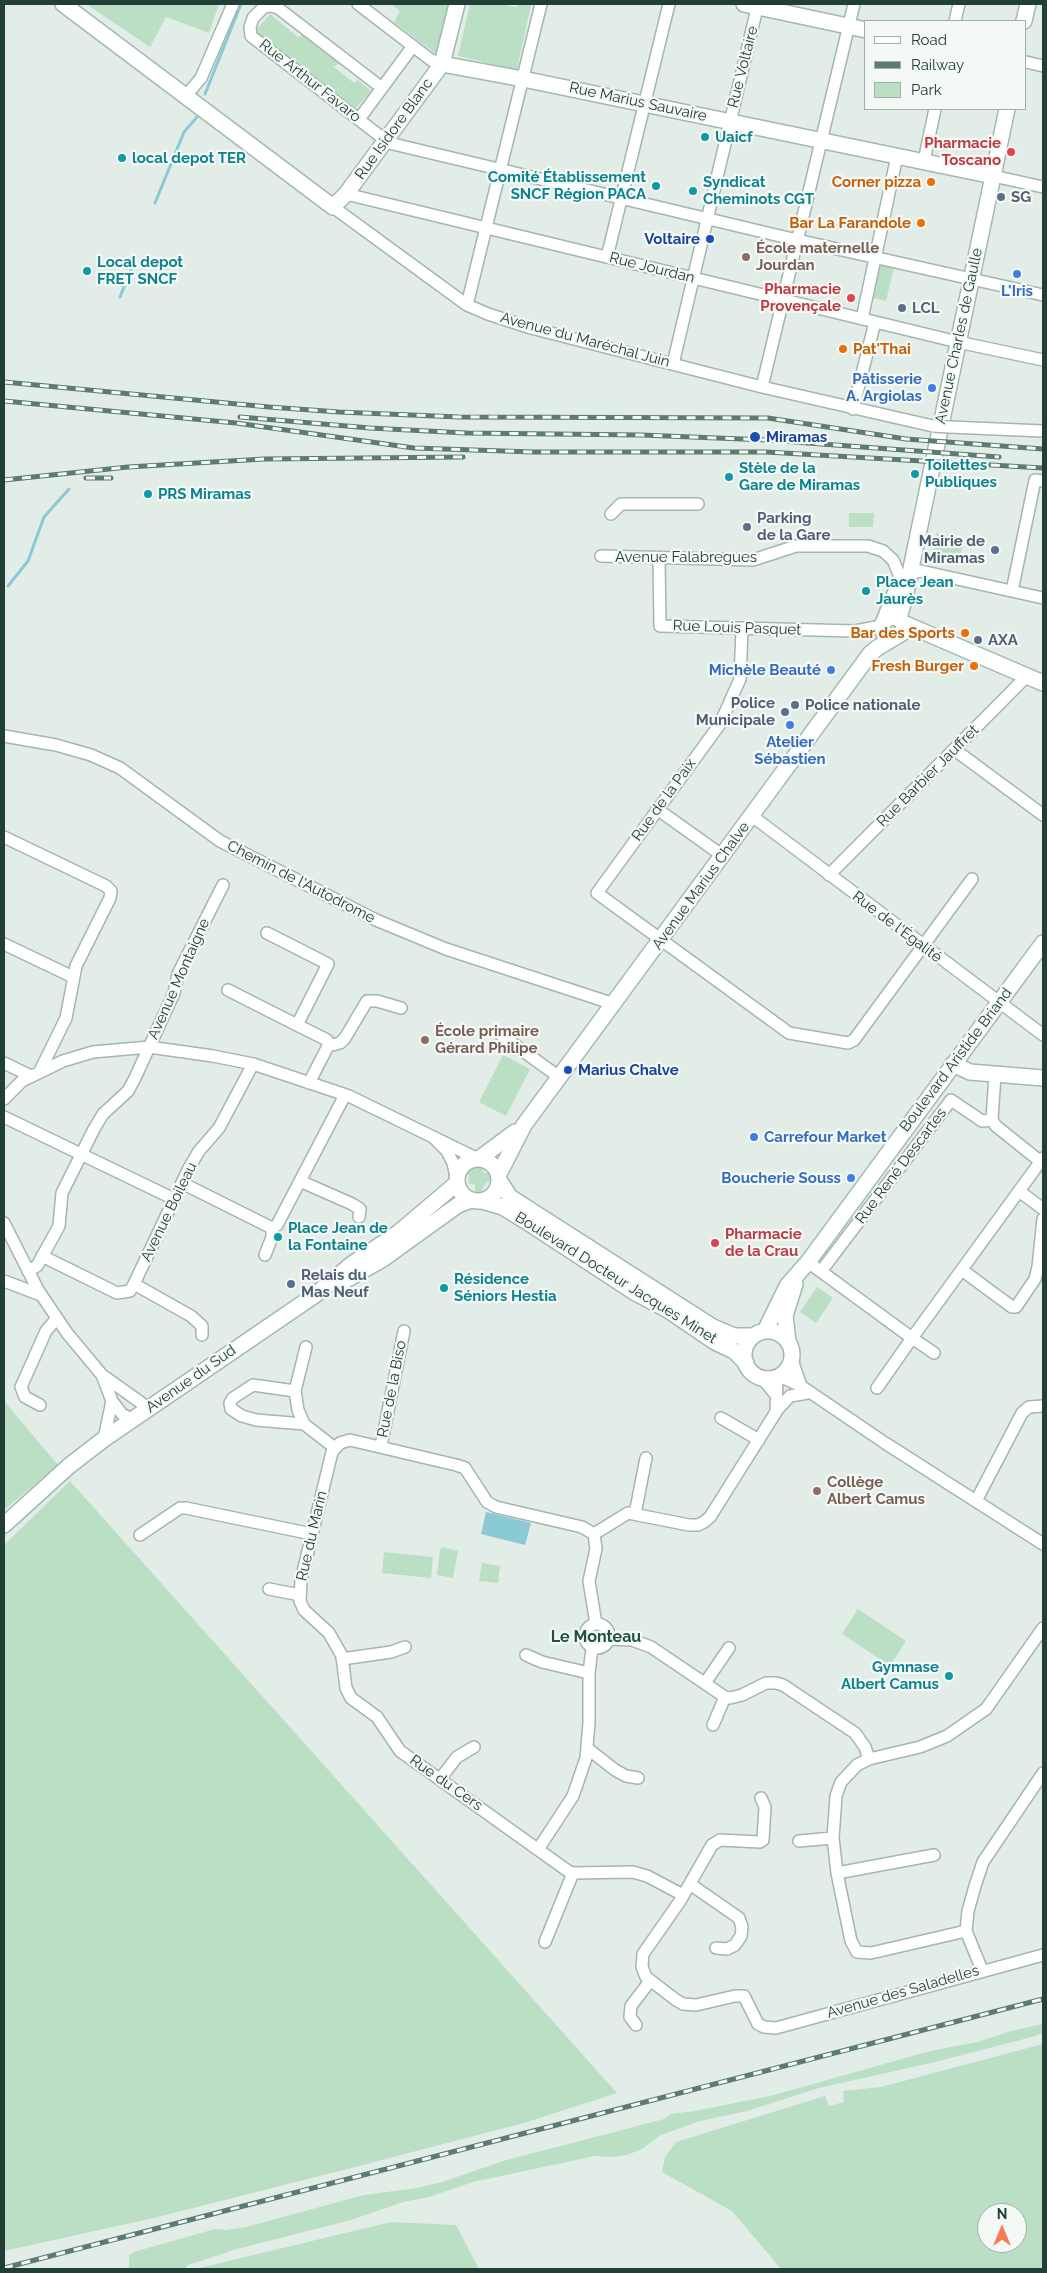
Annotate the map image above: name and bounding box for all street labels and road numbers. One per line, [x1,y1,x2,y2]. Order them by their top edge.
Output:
street label: Rue Voltaire [724,24,762,110]
street label: Rue Arthur Favaro [256,36,364,126]
street label: Rue Isidore Blanc [351,75,437,183]
street label: Rue Marius Sauvaire [568,79,708,125]
street label: Avenue Charles de Gaulle [932,246,986,426]
street label: Rue Jourdan [607,249,697,287]
street label: Avenue du Maréchal Juin [498,309,672,371]
street label: Avenue Falabregues [615,548,757,566]
street label: Rue Louis Pasquet [672,617,802,639]
street label: Rue Barbier Jauffret [873,721,983,831]
street label: Rue de la Paix [628,755,700,845]
street label: Avenue Marius Chalve [649,819,753,953]
street label: Chemin de l'Autodrome [224,837,378,927]
street label: Rue de l'Égalité [849,887,945,967]
street label: Avenue Montaigne [144,916,214,1042]
street label: Boulevard Aristide Briand [896,984,1016,1136]
street label: Rue René Descartes [852,1105,950,1227]
street label: Avenue Boileau [137,1159,201,1265]
street label: Boulevard Docteur Jacques Minet [512,1208,720,1348]
street label: Rue de la Biso [374,1339,410,1439]
street label: Avenue du Sud [142,1341,240,1417]
street label: Rue du Marin [293,1489,331,1583]
street label: Rue du Cers [406,1751,486,1815]
street label: Avenue des Saladelles [825,1962,981,2022]

